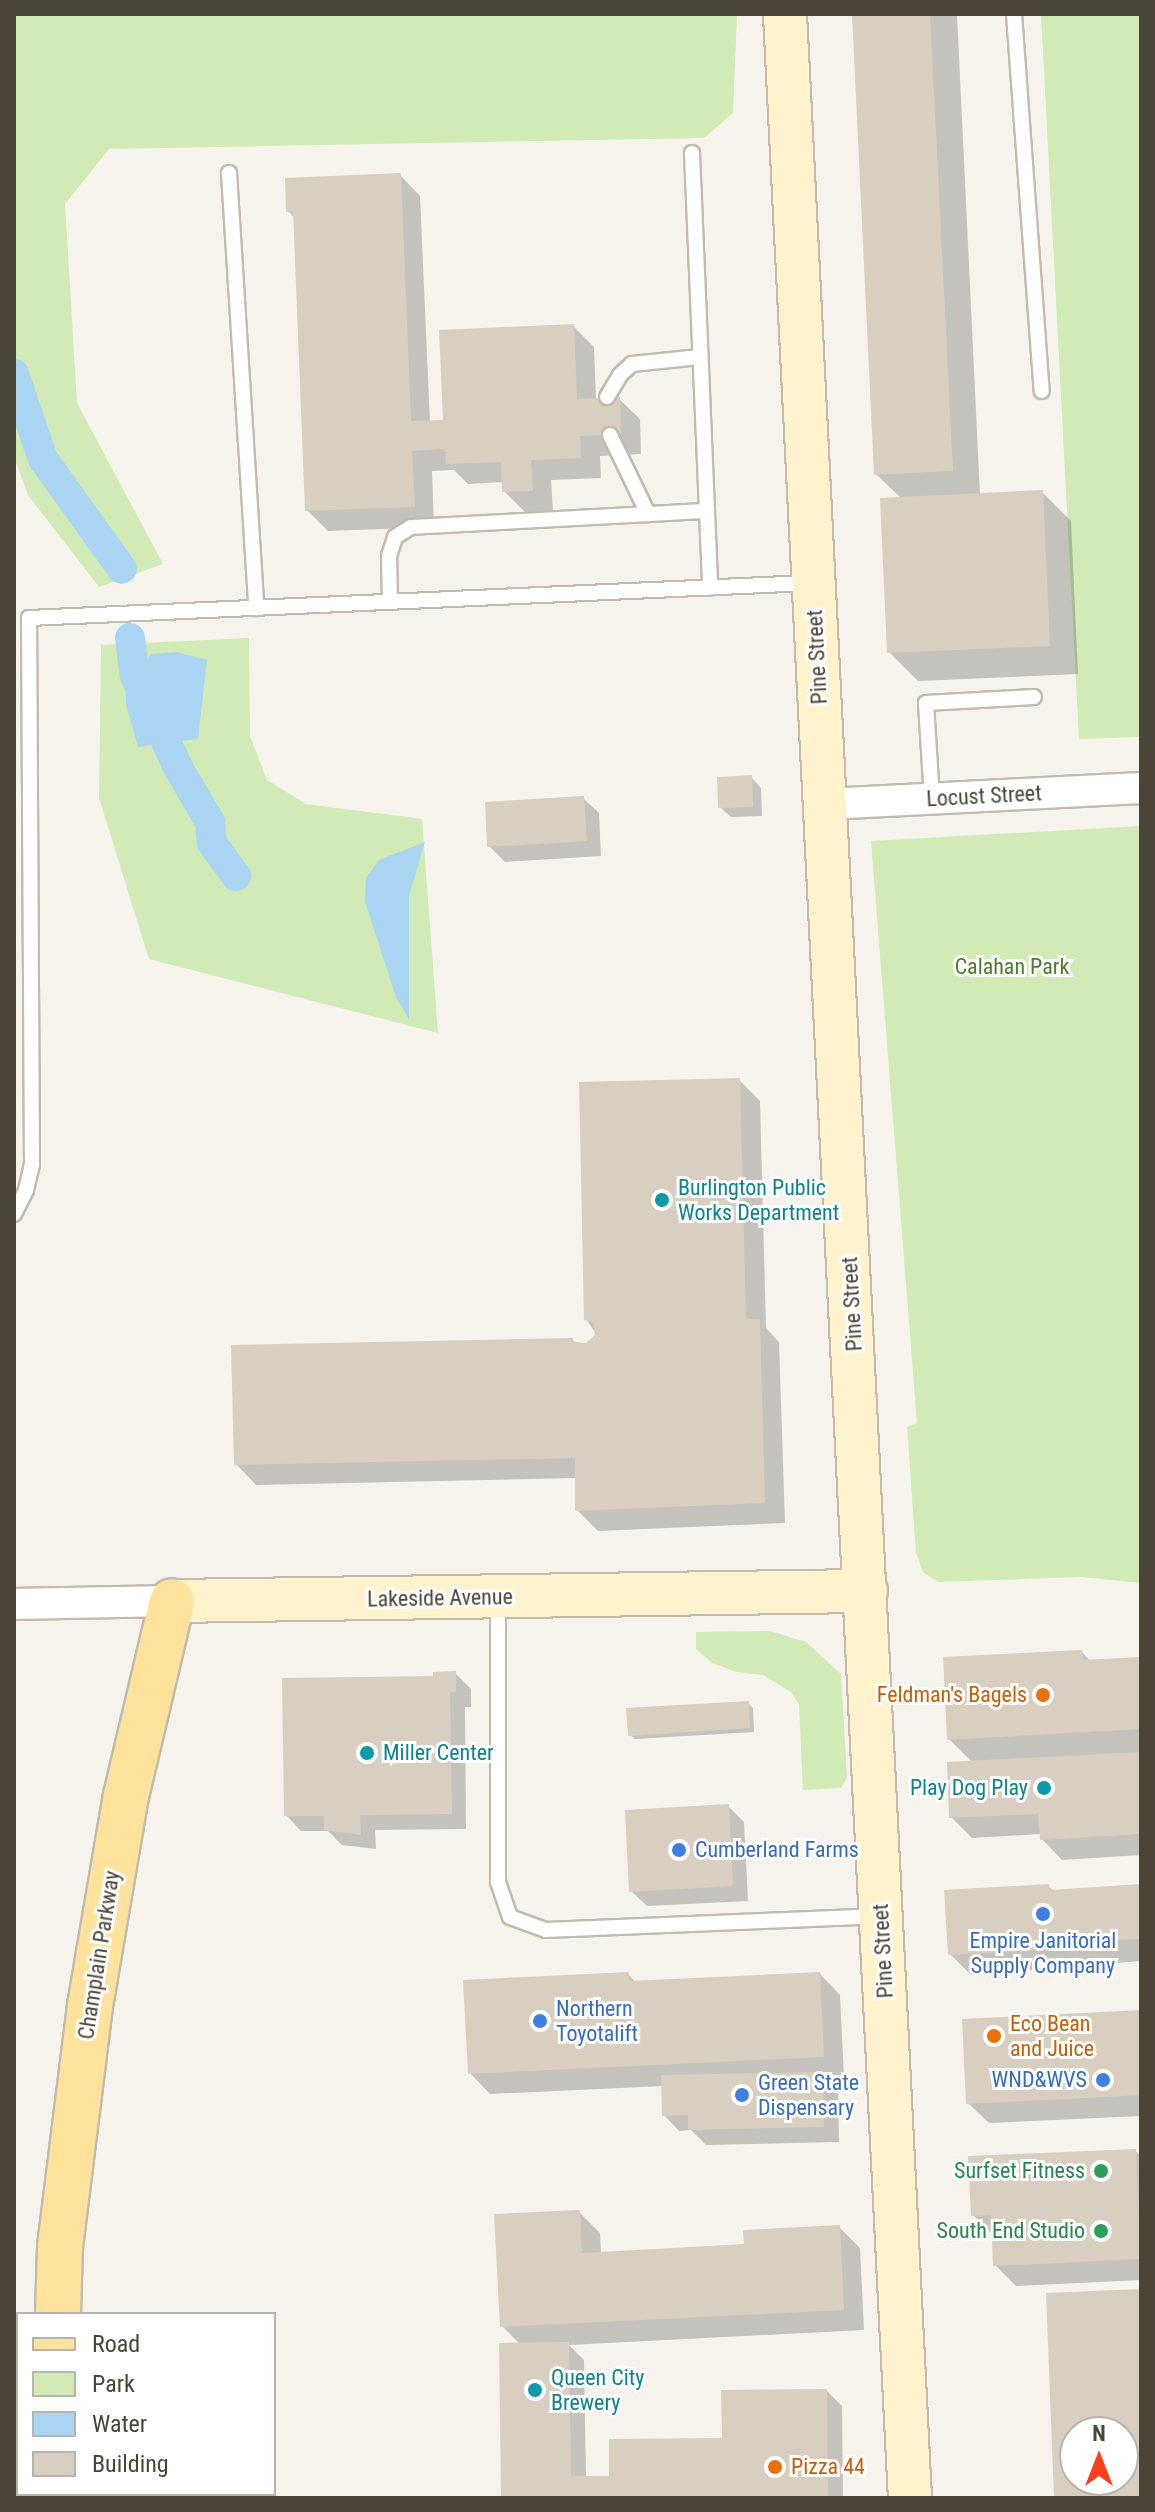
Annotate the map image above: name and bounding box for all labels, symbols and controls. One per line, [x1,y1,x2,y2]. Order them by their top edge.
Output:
street label: Pine Street [801,609,833,705]
street label: Locust Street [926,780,1042,812]
park label: Calahan Park [955,954,1069,980]
place label: Burlington Public Works Department [678,1174,839,1226]
marker: Burlington Public Works Department [653,1191,671,1209]
street label: Pine Street [836,1256,868,1352]
street label: Lakeside Avenue [367,1584,513,1612]
place label: Feldman's Bagels [877,1682,1027,1708]
marker: Feldman's Bagels [1034,1686,1052,1704]
place label: Miller Center [383,1740,494,1766]
marker: Miller Center [358,1744,376,1762]
place label: Play Dog Play [910,1775,1028,1801]
marker: Play Dog Play [1035,1779,1053,1797]
place label: Cumberland Farms [695,1837,859,1863]
marker: Cumberland Farms [670,1841,688,1859]
street label: Champlain Parkway [73,1869,125,2041]
street label: Pine Street [867,1903,899,1999]
marker: Empire Janitorial Supply Company [1034,1905,1052,1923]
place label: Empire Janitorial Supply Company [970,1927,1116,1978]
place label: Northern Toyotalift [556,1995,638,2046]
place label: Eco Bean and Juice [1010,2010,1094,2062]
marker: Northern Toyotalift [531,2012,549,2030]
marker: Eco Bean and Juice [985,2027,1003,2045]
place label: WND&WVS [992,2067,1087,2093]
place label: Green State Dispensary [758,2069,859,2120]
marker: WND&WVS [1094,2071,1112,2089]
marker: Green State Dispensary [733,2086,751,2104]
place label: Surfset Fitness [954,2158,1085,2184]
marker: Surfset Fitness [1092,2162,1110,2180]
place label: South End Studio [937,2218,1085,2244]
marker: South End Studio [1092,2222,1110,2240]
legend [16,2312,276,2496]
text: Road [92,2330,140,2358]
place label: Queen City Brewery [551,2364,644,2416]
text: Park [92,2370,135,2398]
marker: Queen City Brewery [526,2381,544,2399]
text: Water [92,2410,147,2438]
north arrow [1059,2416,1139,2496]
text: N [1092,2421,1106,2446]
text: Building [92,2450,169,2478]
place label: Pizza 44 [791,2454,865,2480]
marker: Pizza 44 [766,2458,784,2476]

